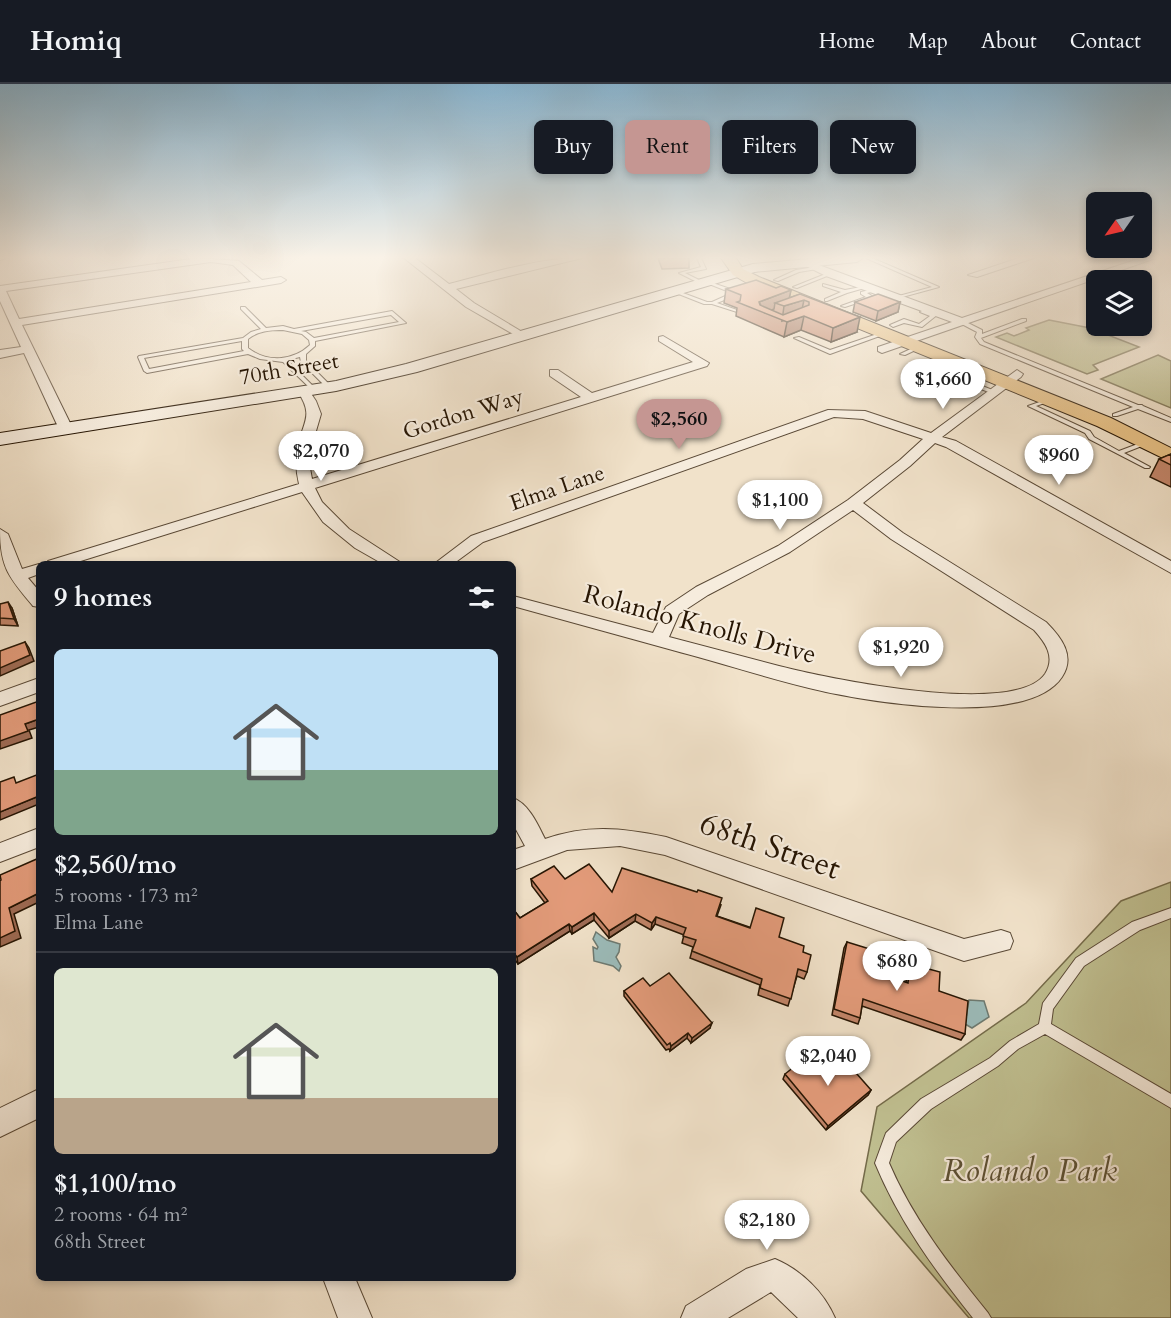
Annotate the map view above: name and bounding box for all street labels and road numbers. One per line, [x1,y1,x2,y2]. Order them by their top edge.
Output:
street label: 70th Street [237,346,341,392]
street label: Gordon Way [399,381,527,447]
street label: Elma Lane [506,458,608,518]
street label: Rolando Knolls Drive [580,576,820,672]
street label: 68th Street [694,801,846,891]

